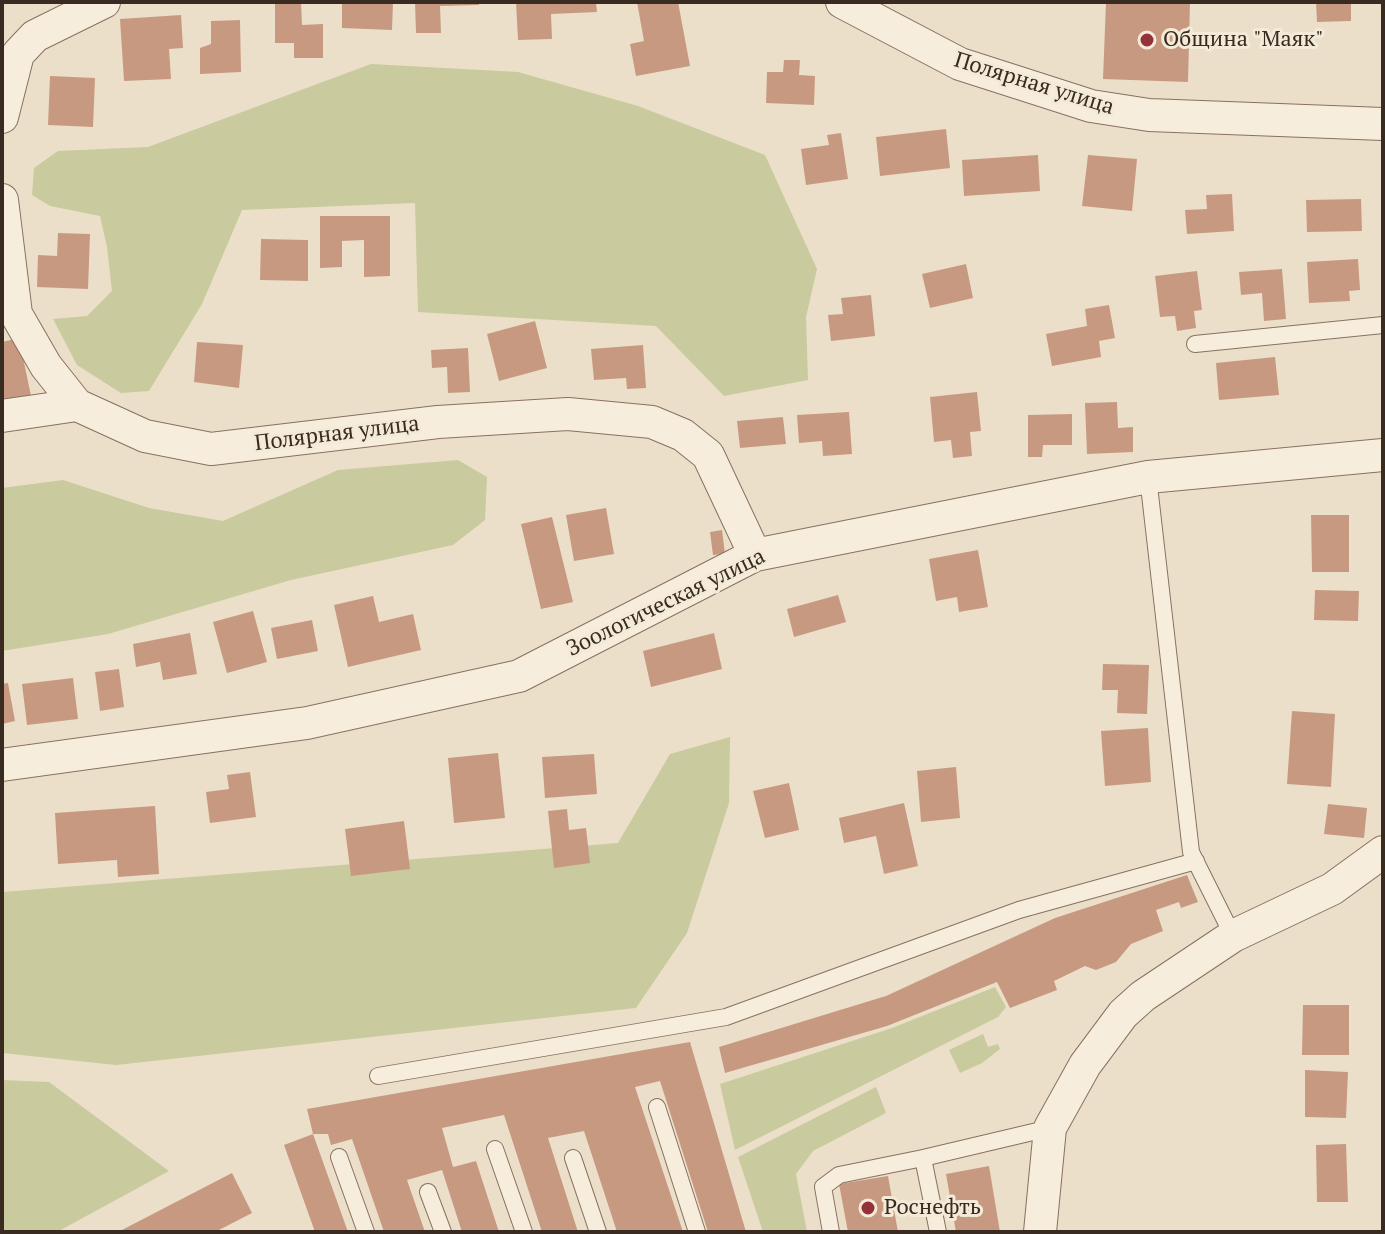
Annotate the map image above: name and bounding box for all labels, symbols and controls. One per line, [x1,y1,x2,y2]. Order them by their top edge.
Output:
place label: Община "Маяк" [1163,27,1324,53]
marker: Община "Маяк" [1138,31,1156,49]
street label: Полярная улица [951,47,1117,121]
street label: Полярная улица [253,411,421,457]
street label: Зоологическая улица [563,544,769,662]
place label: Роснефть [884,1195,981,1221]
marker: Роснефть [859,1199,877,1217]

